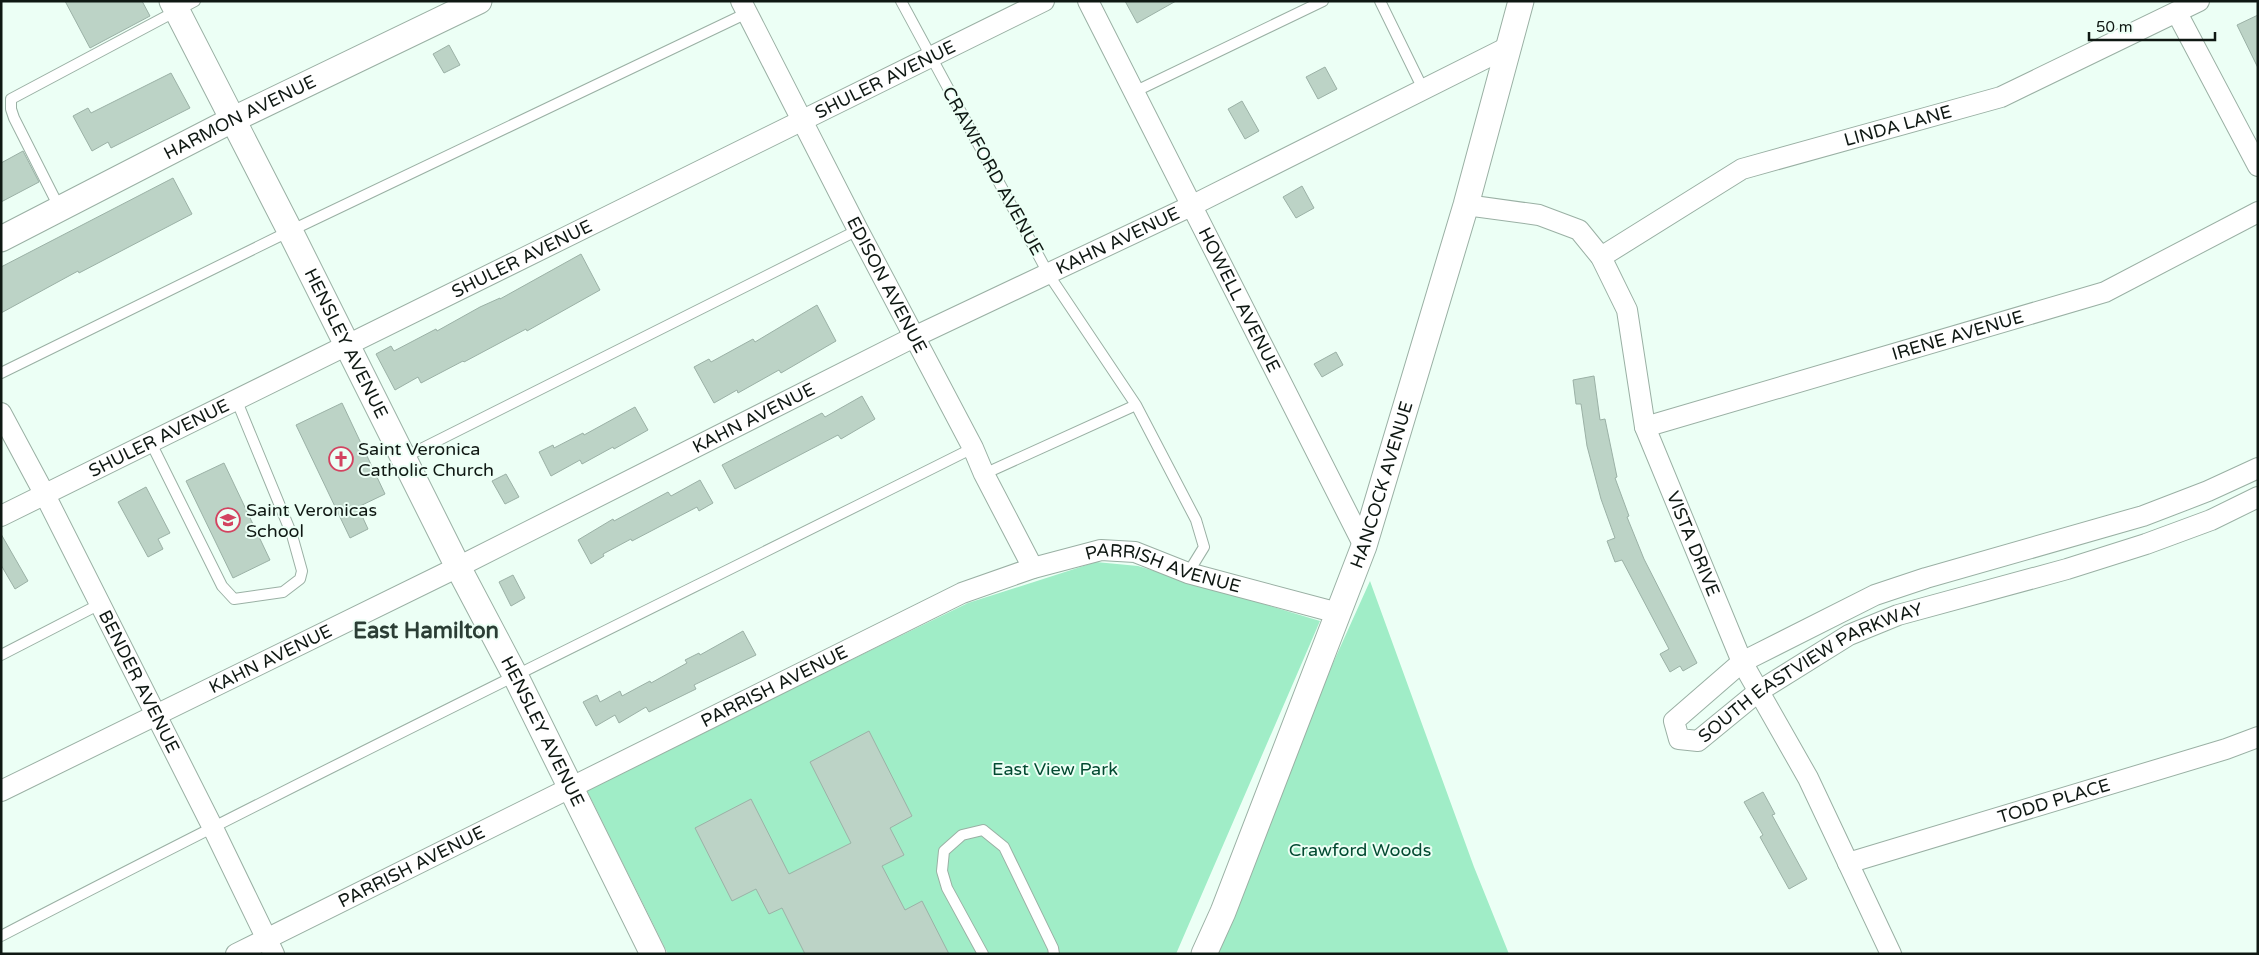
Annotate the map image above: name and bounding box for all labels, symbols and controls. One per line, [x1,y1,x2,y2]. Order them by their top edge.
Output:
scale bar [2089,10,2215,42]
text: 50 m [2096,18,2133,36]
street label: SHULER AVENUE [811,36,959,123]
street label: HARMON AVENUE [160,70,319,164]
street label: CRAWFORD AVENUE [937,83,1049,259]
street label: LINDA LANE [1842,100,1954,151]
street label: KAHN AVENUE [1052,202,1183,279]
street label: EDISON AVENUE [842,213,932,357]
street label: SHULER AVENUE [448,215,596,303]
street label: HOWELL AVENUE [1193,224,1285,376]
street label: HENSLEY AVENUE [299,265,393,422]
street label: IRENE AVENUE [1889,305,2026,365]
street label: KAHN AVENUE [689,378,818,458]
street label: SHULER AVENUE [85,394,233,482]
street label: HANCOCK AVENUE [1345,399,1418,572]
place label: Saint Veronica Catholic Church [358,438,494,481]
church icon: Saint Veronica Catholic Church [328,446,354,472]
street label: VISTA DRIVE [1662,488,1725,600]
place label: Saint Veronicas School [246,499,377,542]
school or university icon: Saint Veronicas School [215,507,241,533]
street label: PARRISH AVENUE [1083,539,1243,598]
street label: SOUTH EASTVIEW PARKWAY [1694,598,1926,747]
street label: BENDER AVENUE [94,606,184,757]
district label: East Hamilton [353,618,499,644]
street label: KAHN AVENUE [205,620,335,698]
street label: PARRISH AVENUE [697,641,851,732]
street label: HENSLEY AVENUE [496,652,589,810]
park label: East View Park [992,758,1118,780]
street label: TODD PLACE [1995,774,2113,828]
street label: PARRISH AVENUE [334,821,489,912]
park label: Crawford Woods [1289,839,1431,861]

